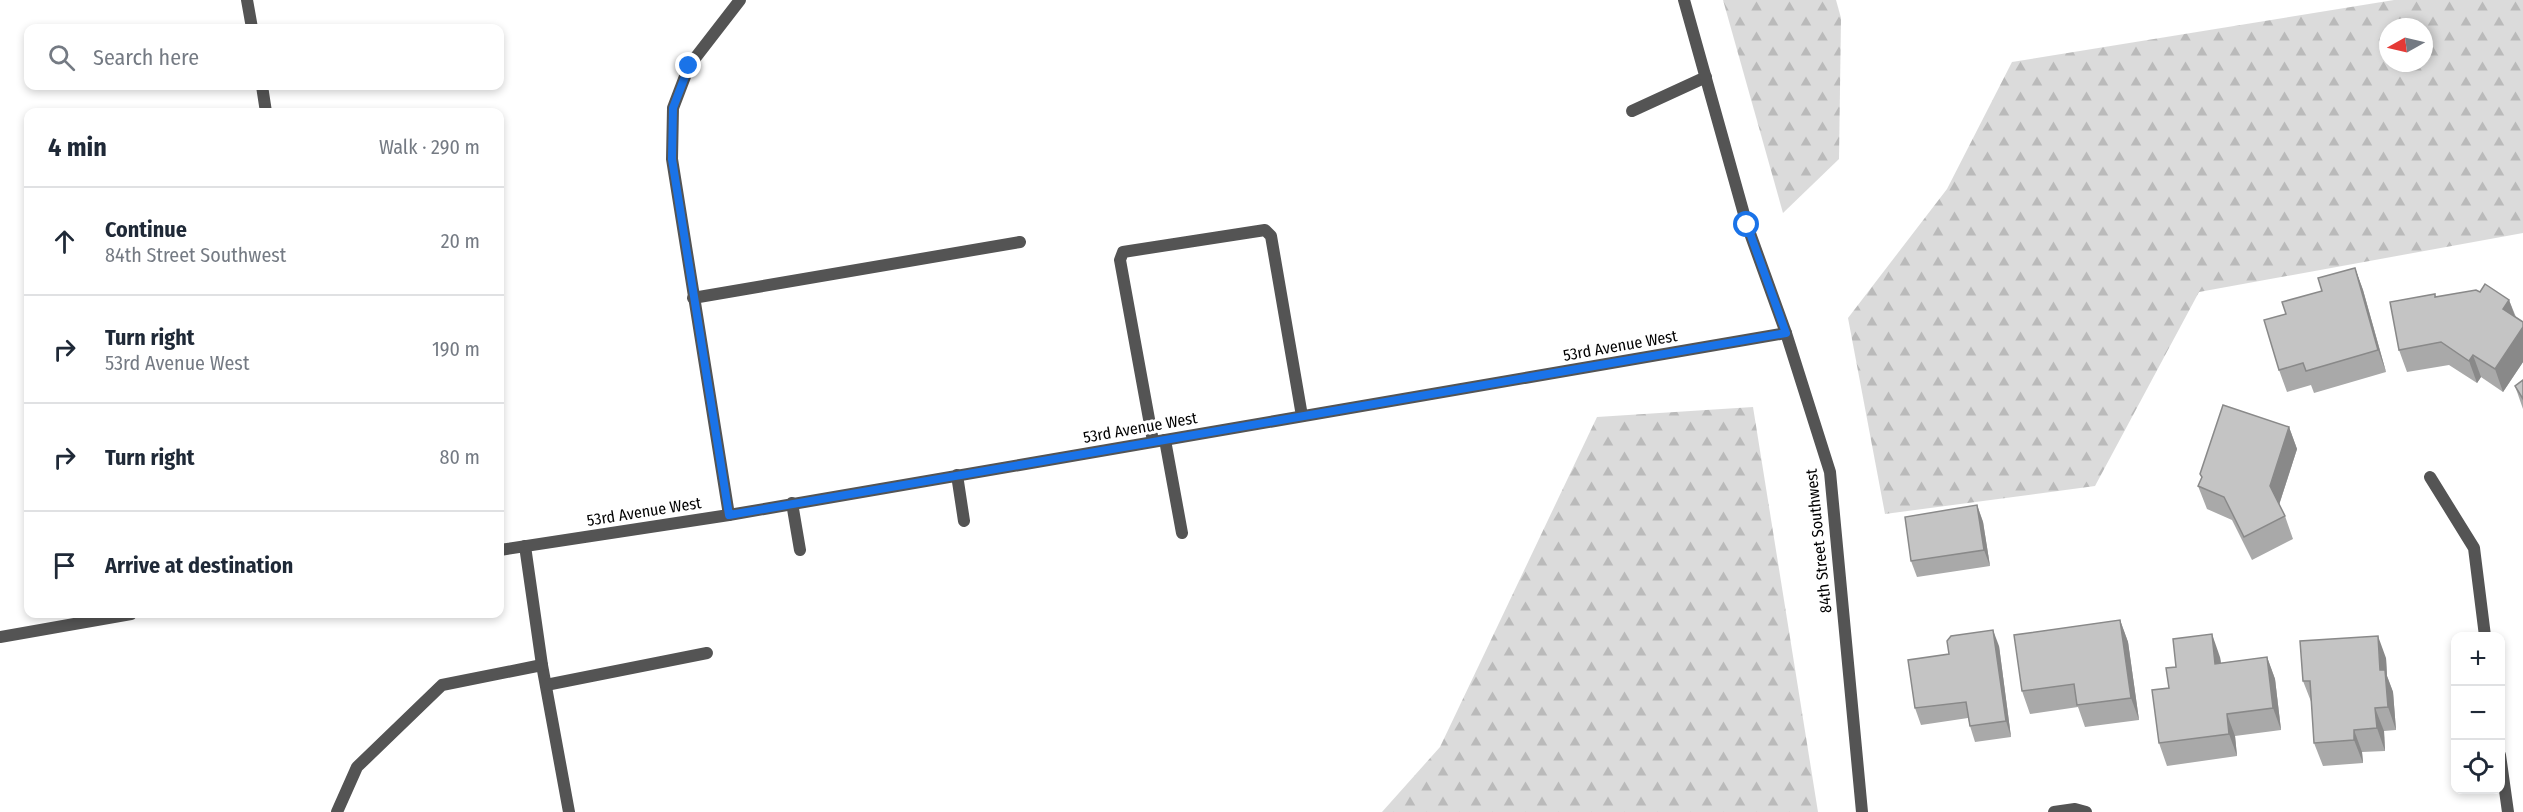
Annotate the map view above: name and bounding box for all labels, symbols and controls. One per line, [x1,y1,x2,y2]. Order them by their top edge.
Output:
north arrow [2379,18,2433,72]
search box [24,24,504,90]
icon: search [45,41,78,74]
text: Search here [93,44,199,71]
route end [675,52,701,78]
text: 4 min [48,132,107,163]
text: Walk · 290 m [379,135,480,159]
route start [1733,211,1759,237]
text: Continue [105,216,187,243]
icon: ahead [48,225,81,258]
text: 20 m [441,229,480,253]
text: 84th Street Southwest [105,243,286,267]
text: Turn right [105,324,194,351]
street label: 53rd Avenue West [1562,326,1679,365]
icon: right [48,333,81,366]
text: 190 m [432,337,480,361]
text: 53rd Avenue West [105,351,249,375]
street label: 53rd Avenue West [1082,408,1199,447]
icon: right [48,441,81,474]
text: Turn right [105,444,194,471]
text: 80 m [440,445,480,469]
street label: 84th Street Southwest [1801,467,1836,614]
street label: 53rd Avenue West [586,493,703,530]
icon: arrive [48,549,81,582]
text: Arrive at destination [105,552,293,579]
map controls [2451,632,2505,794]
button: + [2451,632,2505,686]
button: − [2451,686,2505,740]
button: locate [2451,740,2505,794]

